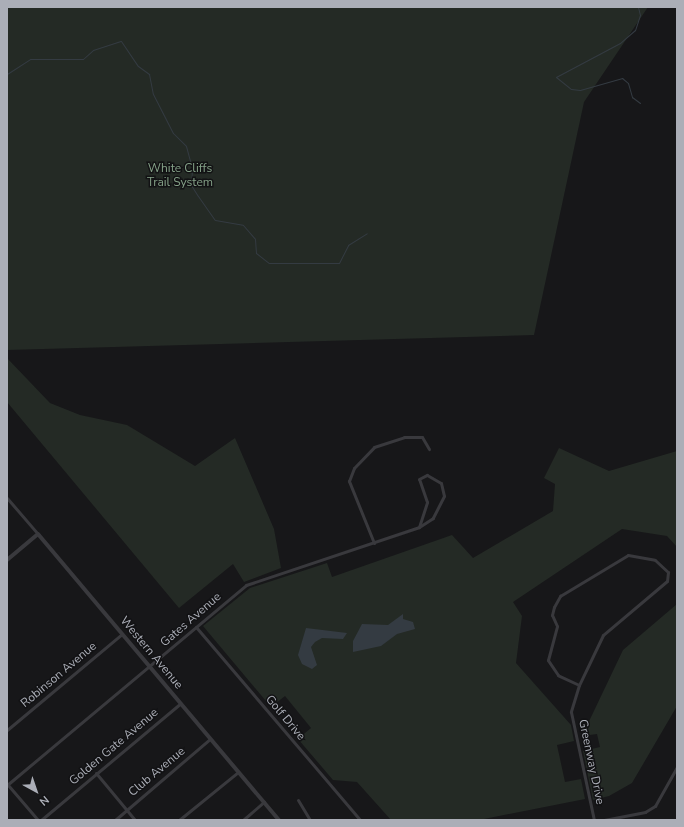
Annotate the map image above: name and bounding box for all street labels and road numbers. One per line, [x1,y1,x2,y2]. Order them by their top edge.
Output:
street label: Gates Avenue [158,590,224,650]
street label: Western Avenue [117,614,185,692]
street label: Robinson Avenue [18,639,100,711]
street label: Golf Drive [262,693,308,743]
street label: Golden Gate Avenue [67,706,161,788]
street label: Greenway Drive [575,718,607,806]
street label: Club Avenue [126,744,188,800]

